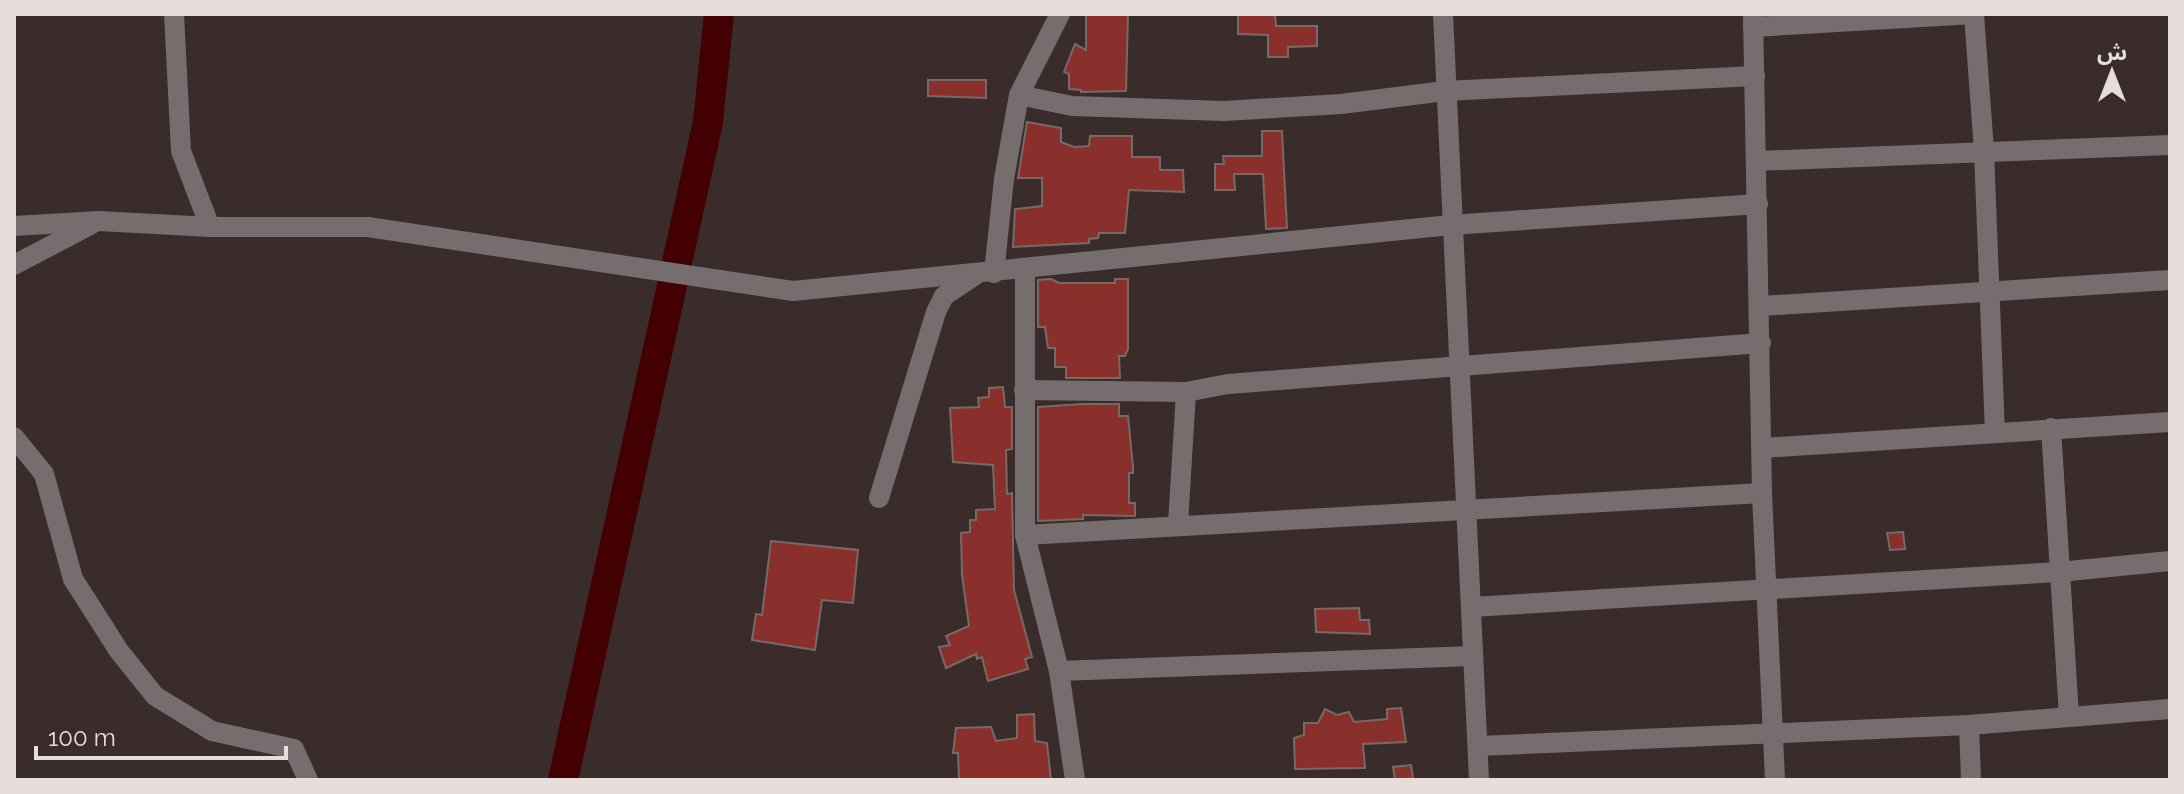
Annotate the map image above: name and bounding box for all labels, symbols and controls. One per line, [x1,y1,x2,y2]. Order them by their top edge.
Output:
north arrow [2072,32,2152,112]
text: ش [2097,39,2127,65]
scale bar [36,710,286,760]
text: 100 m [48,723,116,752]

